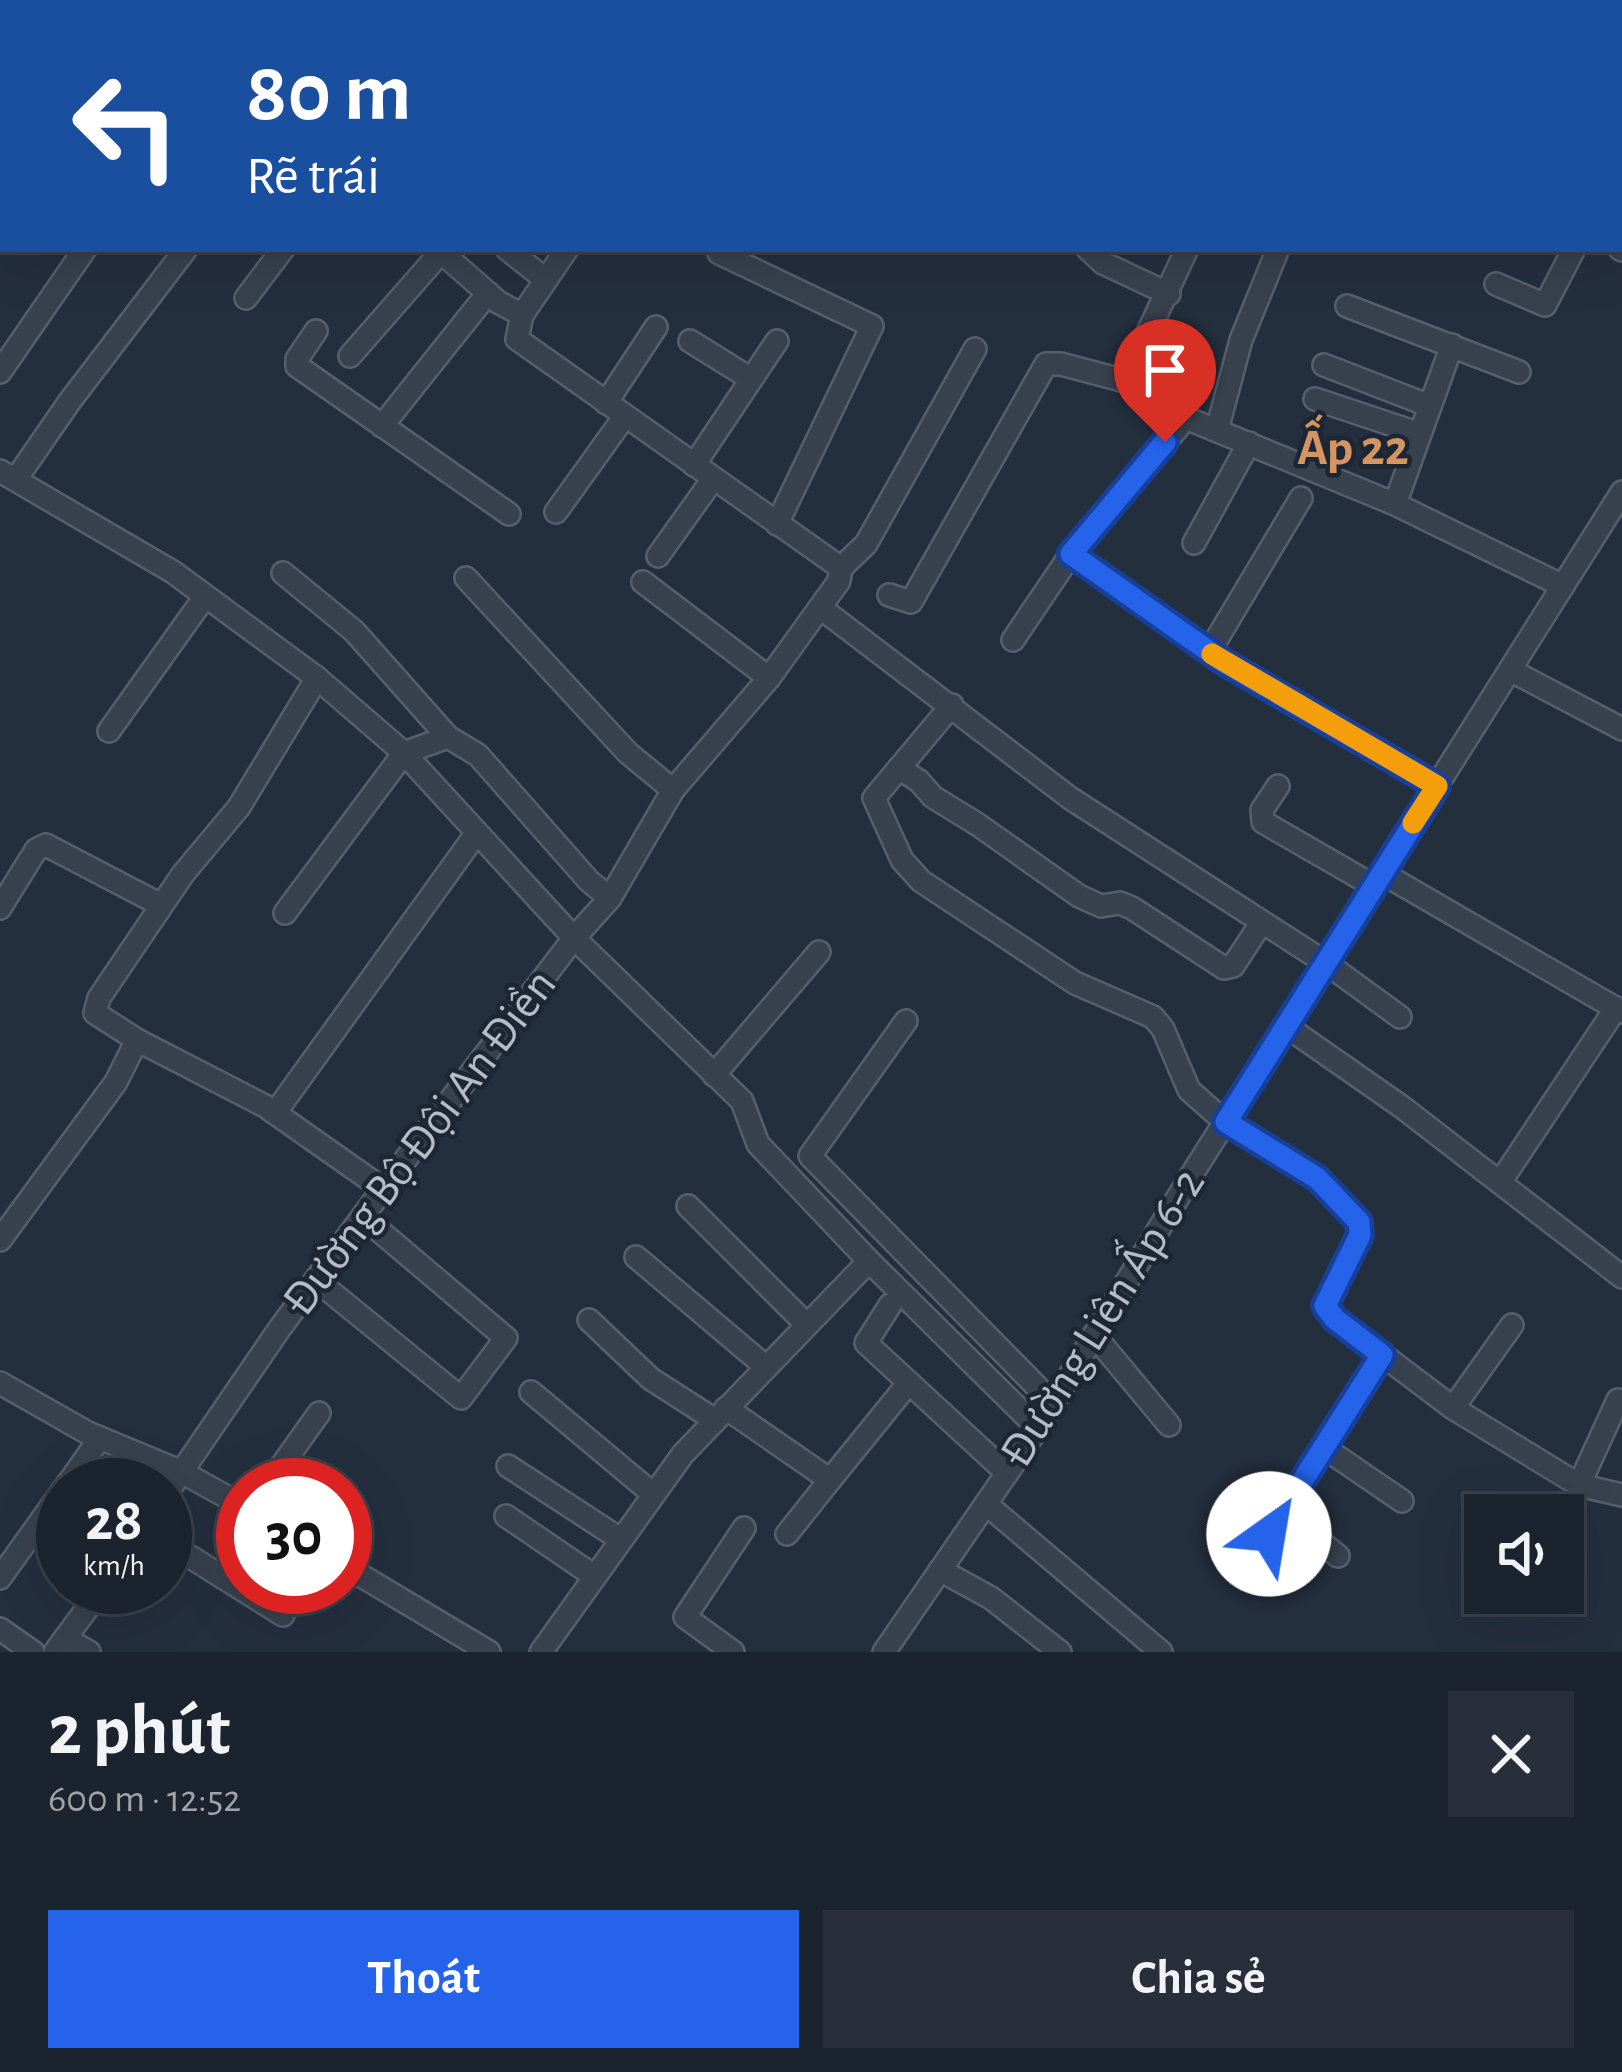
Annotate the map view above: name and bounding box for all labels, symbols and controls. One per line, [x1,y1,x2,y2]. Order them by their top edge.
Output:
icon: left [48,48,204,204]
text: 80 m [246,52,412,136]
text: Rẽ trái [246,150,380,204]
pin [1114,319,1216,442]
icon: arrive [1132,337,1198,403]
district label: Ấp 22 [1297,414,1409,474]
street label: Đường Bộ Đội An Điền [274,960,566,1325]
street label: Đường Liên Ấp 6-2 [984,1155,1214,1476]
speed limit sign: 30 [216,1458,372,1614]
position arrow [1206,1471,1332,1597]
text: 28 [85,1491,143,1551]
map controls [1464,1494,1584,1614]
button: sound [1464,1494,1584,1614]
text: km/h [83,1551,145,1581]
button: close [1448,1691,1574,1817]
text: 2 phút [48,1695,230,1767]
text: 600 m · 12:52 [48,1780,241,1819]
button: Thoát [48,1910,799,2048]
button: Chia sẻ [823,1910,1574,2048]

